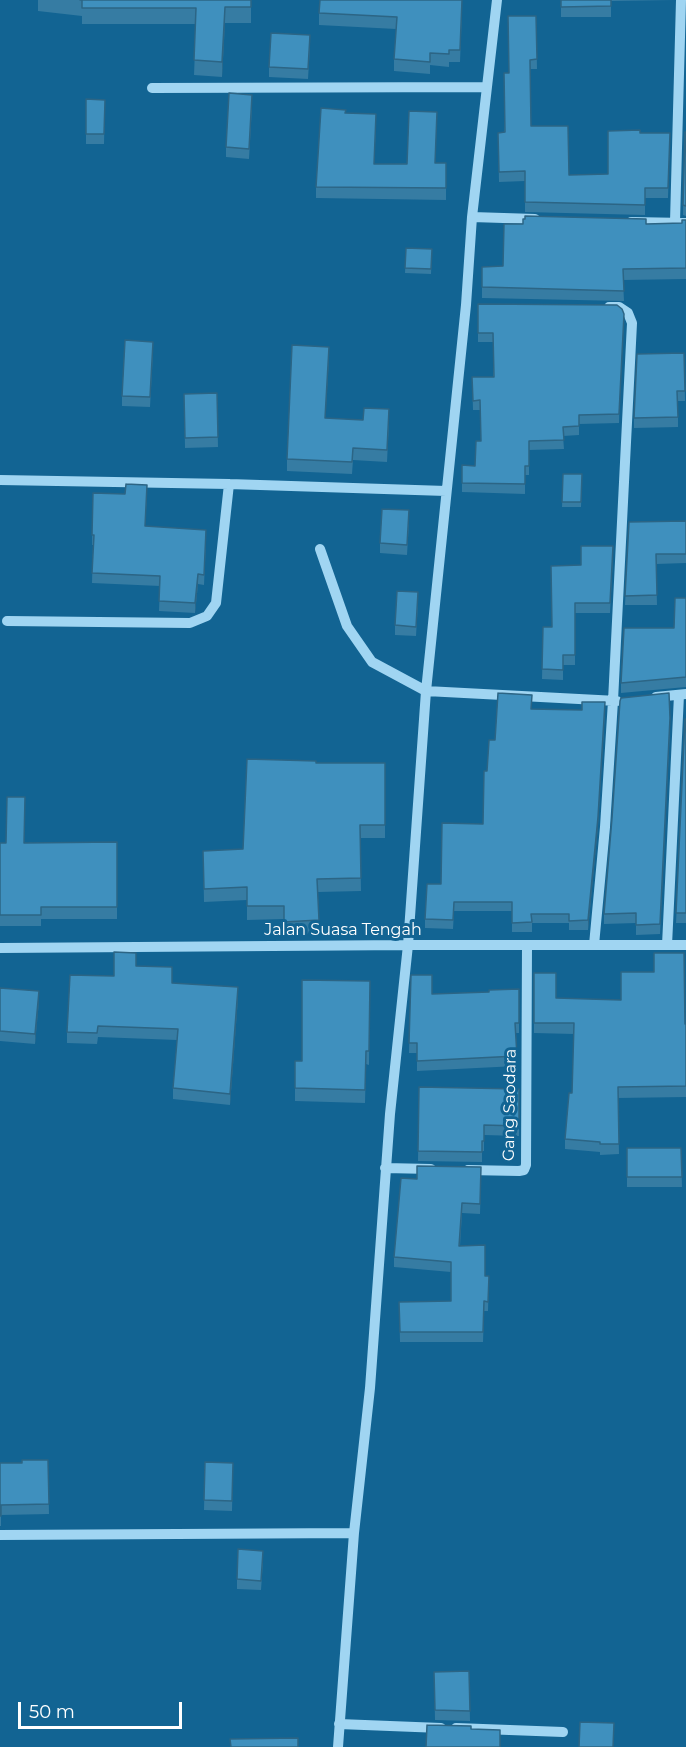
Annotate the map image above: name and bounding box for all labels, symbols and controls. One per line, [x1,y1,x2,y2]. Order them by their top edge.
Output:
street label: Jalan Suasa Tengah [264,920,422,940]
street label: Gang Saodara [499,1049,521,1161]
scale bar [21,1690,184,1728]
text: 50 m [29,1701,75,1723]

